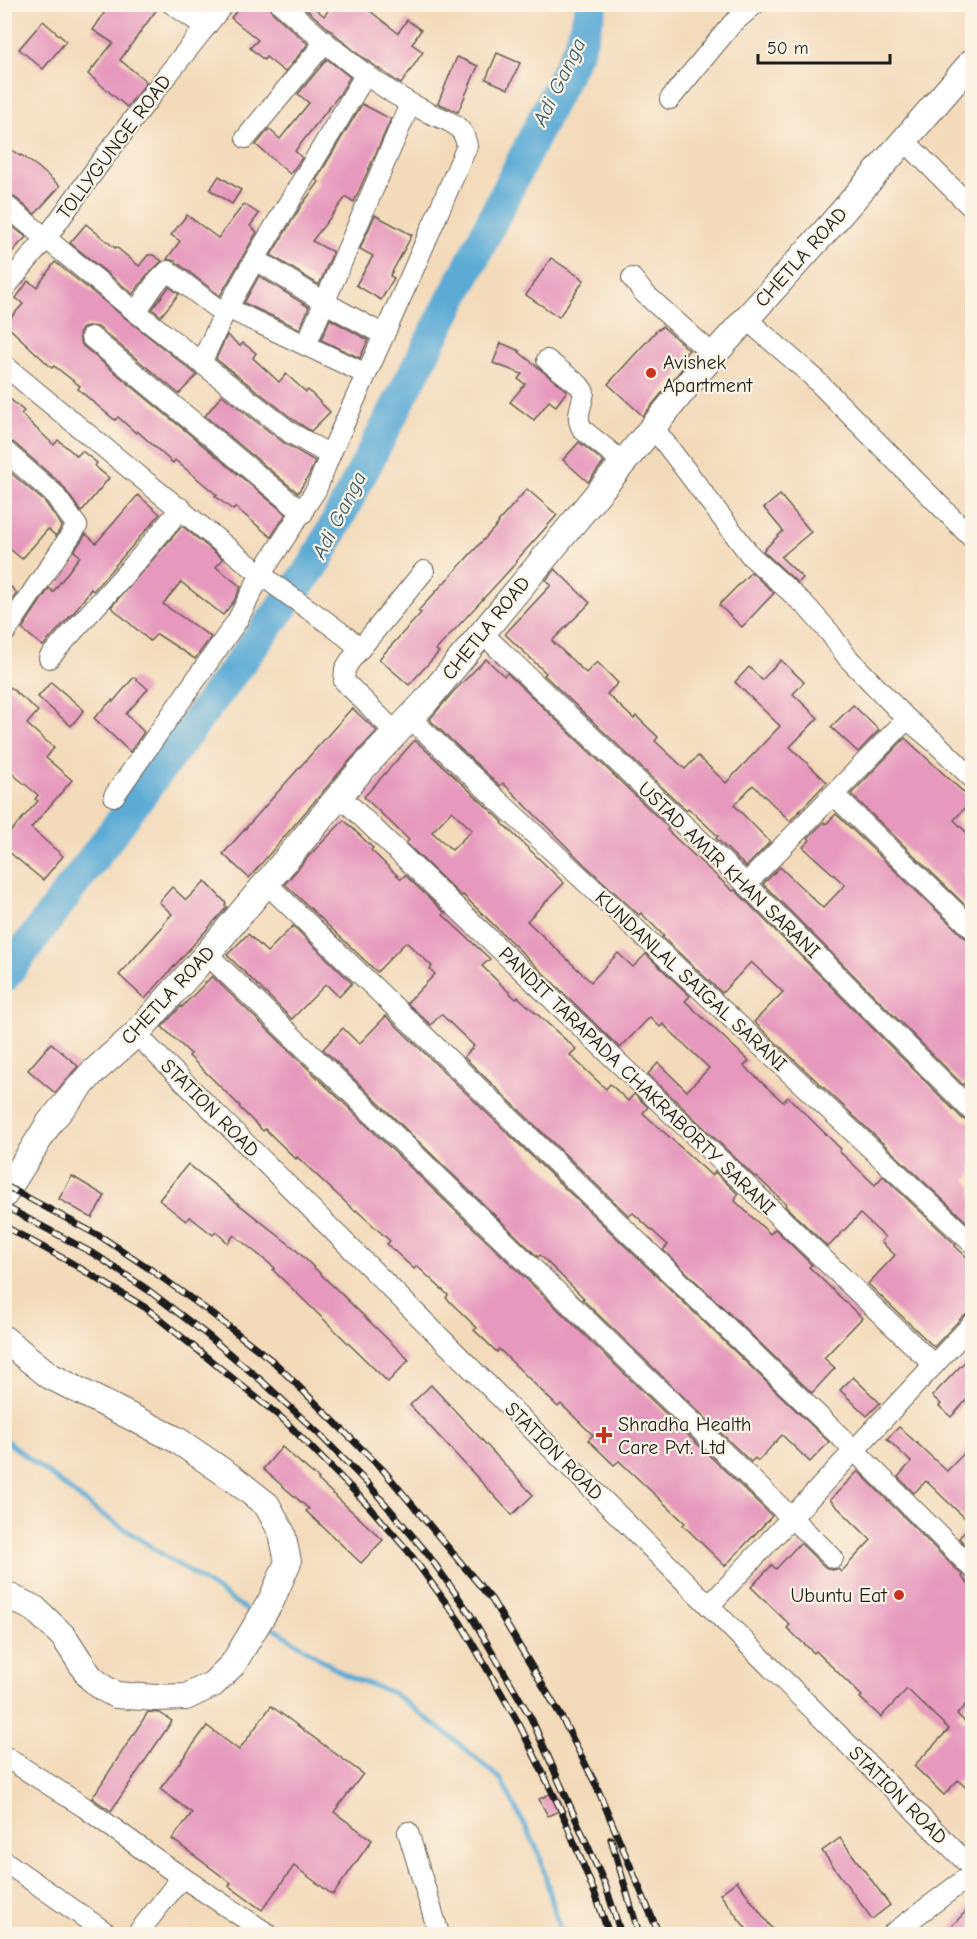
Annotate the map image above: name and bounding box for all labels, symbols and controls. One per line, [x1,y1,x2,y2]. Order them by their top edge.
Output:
scale bar [758,27,890,65]
water label: Adi Ganga [527,34,591,131]
text: 50 m [767,38,809,59]
street label: TOLLYGUNGE ROAD [52,70,176,224]
street label: CHETLA ROAD [750,202,852,312]
place label: Avishek Apartment [663,351,754,397]
marker: Avishek Apartment [644,366,658,380]
water label: Adi Ganga [306,467,371,563]
street label: CHETLA ROAD [437,572,535,684]
street label: USTAD AMIR KHAN SARANI [633,777,825,963]
street label: KUNDANLAL SAIGAL SARANI [590,886,792,1076]
street label: CHETLA ROAD [116,941,220,1049]
street label: PANDIT TARAPADA CHAKRABORTY SARANI [494,942,780,1220]
street label: STATION ROAD [156,1054,264,1162]
street label: STATION ROAD [500,1397,608,1505]
place label: Shradha Health Care Pvt. Ltd [618,1413,752,1459]
marker: Shradha Health Care Pvt. Ltd [595,1426,613,1444]
place label: Ubuntu Eat [790,1584,888,1607]
marker: Ubuntu Eat [892,1588,906,1602]
street label: STATION ROAD [844,1741,952,1849]

